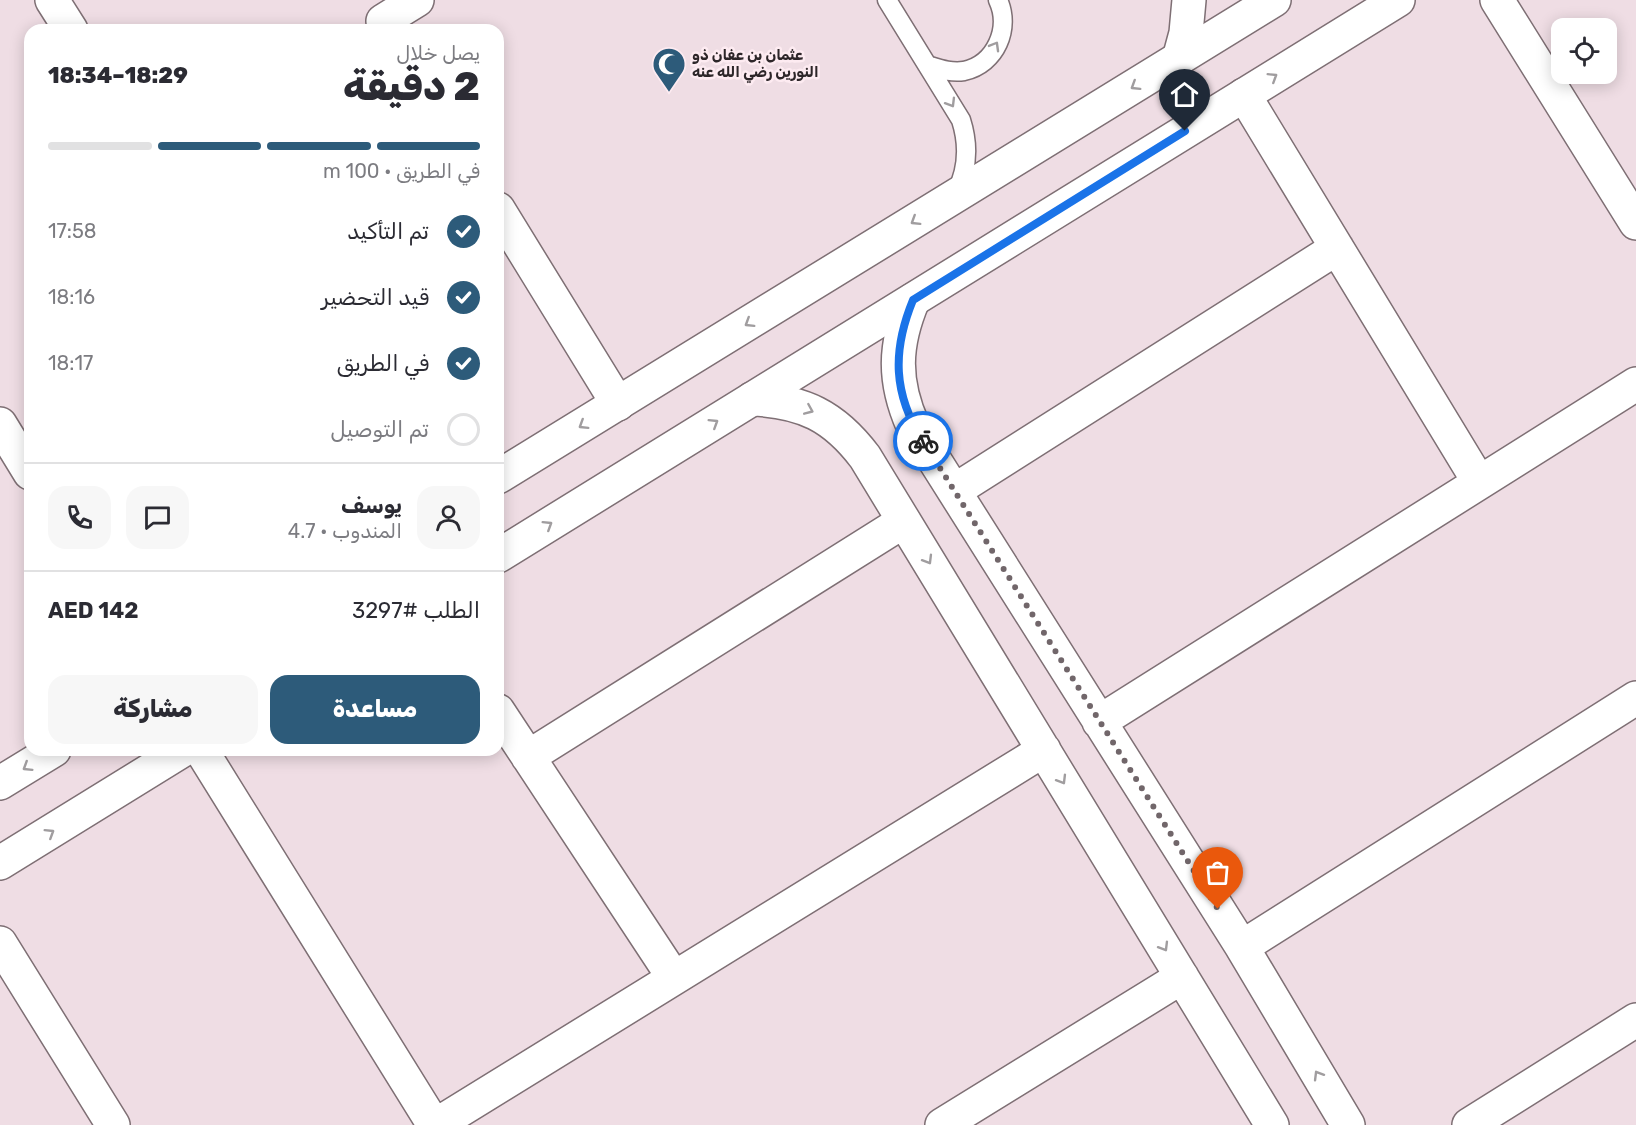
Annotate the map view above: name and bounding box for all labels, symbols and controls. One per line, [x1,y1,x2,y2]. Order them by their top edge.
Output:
map controls [1551,18,1617,84]
button: locate [1551,18,1617,84]
text: يصل خلال [396,41,480,65]
one-way arrow [988,42,1000,52]
mosque icon: عثمان بن عفان ذو النورين رضي الله عنه [651,46,687,93]
place label: عثمان بن عفان ذو النورين رضي الله عنه [692,46,819,84]
text: 18:29–18:34 [48,62,188,89]
text: 2 دقيقة [343,64,480,110]
pin [1159,69,1210,131]
one-way arrow [1267,73,1277,85]
one-way arrow [1131,78,1141,90]
icon: home [1168,78,1201,111]
one-way arrow [943,97,955,107]
text: في الطريق · 100 m [323,159,480,183]
one-way arrow [911,213,921,225]
icon: check [447,215,480,248]
text: تم التأكيد [347,218,429,245]
text: 17:58 [48,219,97,243]
icon: check [447,281,480,314]
text: قيد التحضير [321,284,429,311]
text: 18:16 [48,285,95,309]
one-way arrow [745,315,755,327]
icon: check [447,347,480,380]
text: في الطريق [337,350,429,377]
text: 18:17 [48,351,93,375]
one-way arrow [803,403,814,415]
courier [893,411,953,471]
text: تم التوصيل [330,416,429,443]
one-way arrow [579,417,589,429]
one-way arrow [708,418,718,430]
icon: bike [907,425,940,458]
button: phone [48,486,111,549]
button: chat [126,486,189,549]
button: person [417,486,480,549]
text: يوسف [341,492,402,519]
text: المندوب · 4.7 [288,519,402,543]
one-way arrow [542,521,552,533]
one-way arrow [921,554,932,564]
text: AED 142 [48,597,139,624]
text: الطلب #3297 [352,597,480,624]
button: مشاركة [48,675,258,744]
button: مساعدة [270,675,480,744]
one-way arrow [23,759,33,771]
one-way arrow [1055,774,1067,784]
one-way arrow [44,828,54,840]
pin [1192,847,1243,909]
icon: bag [1201,856,1234,889]
one-way arrow [1156,941,1168,951]
one-way arrow [1313,1071,1325,1081]

